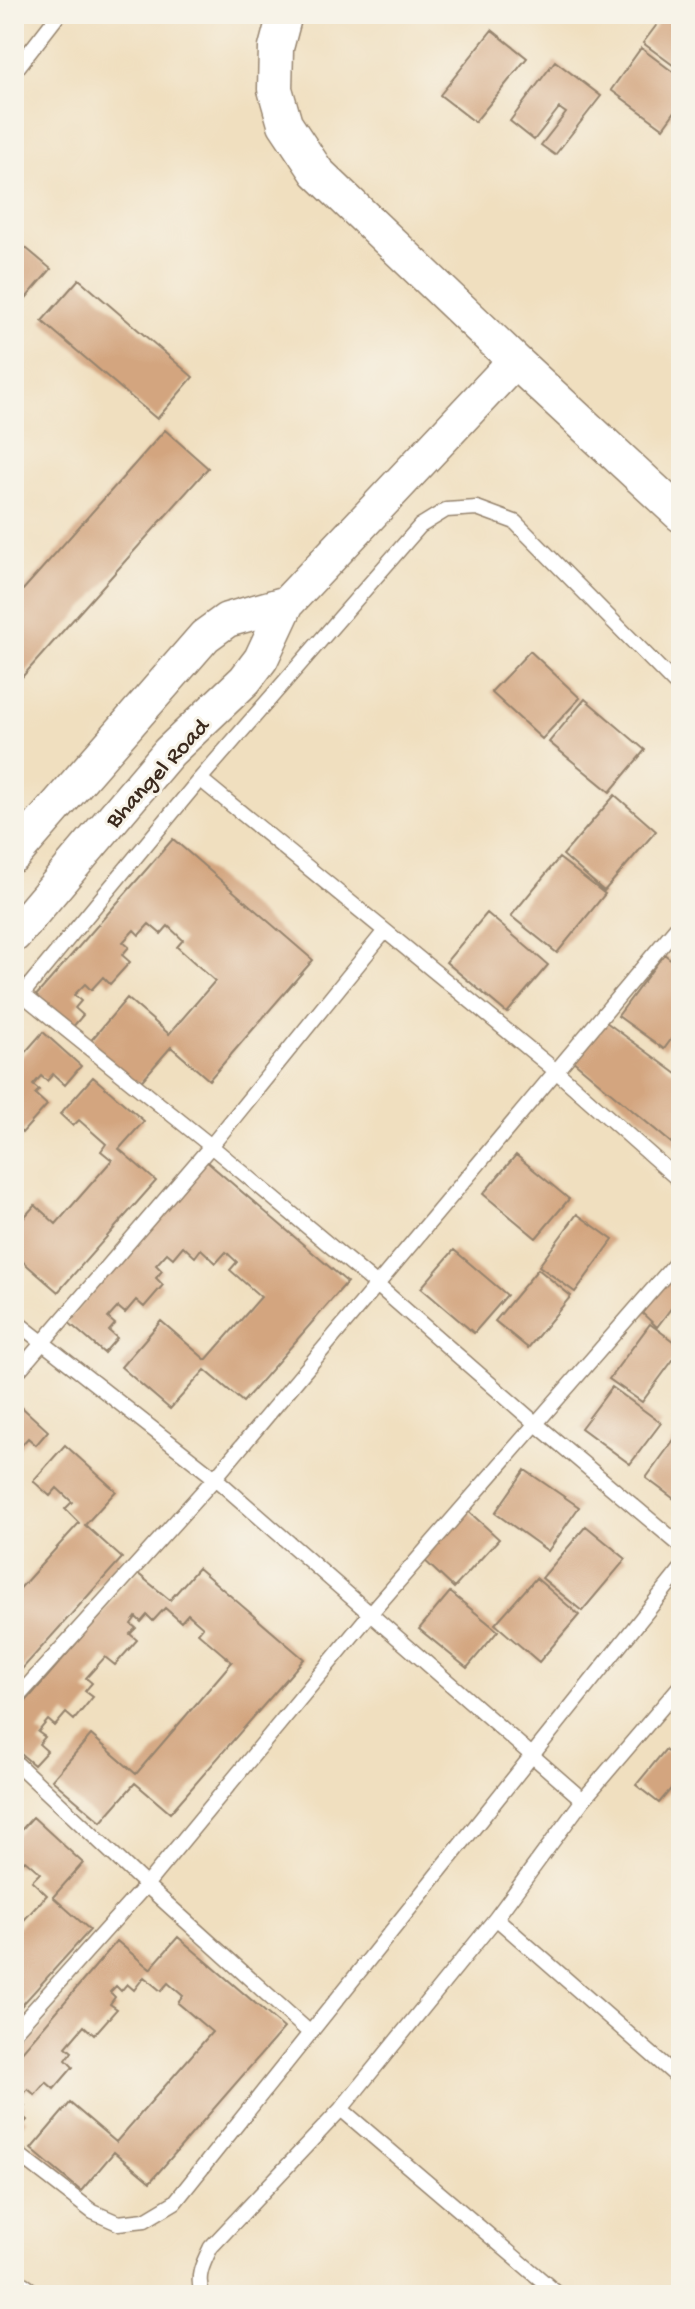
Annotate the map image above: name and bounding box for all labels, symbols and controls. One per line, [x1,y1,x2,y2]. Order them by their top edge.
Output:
street label: Bhangel Road [100,712,218,836]

